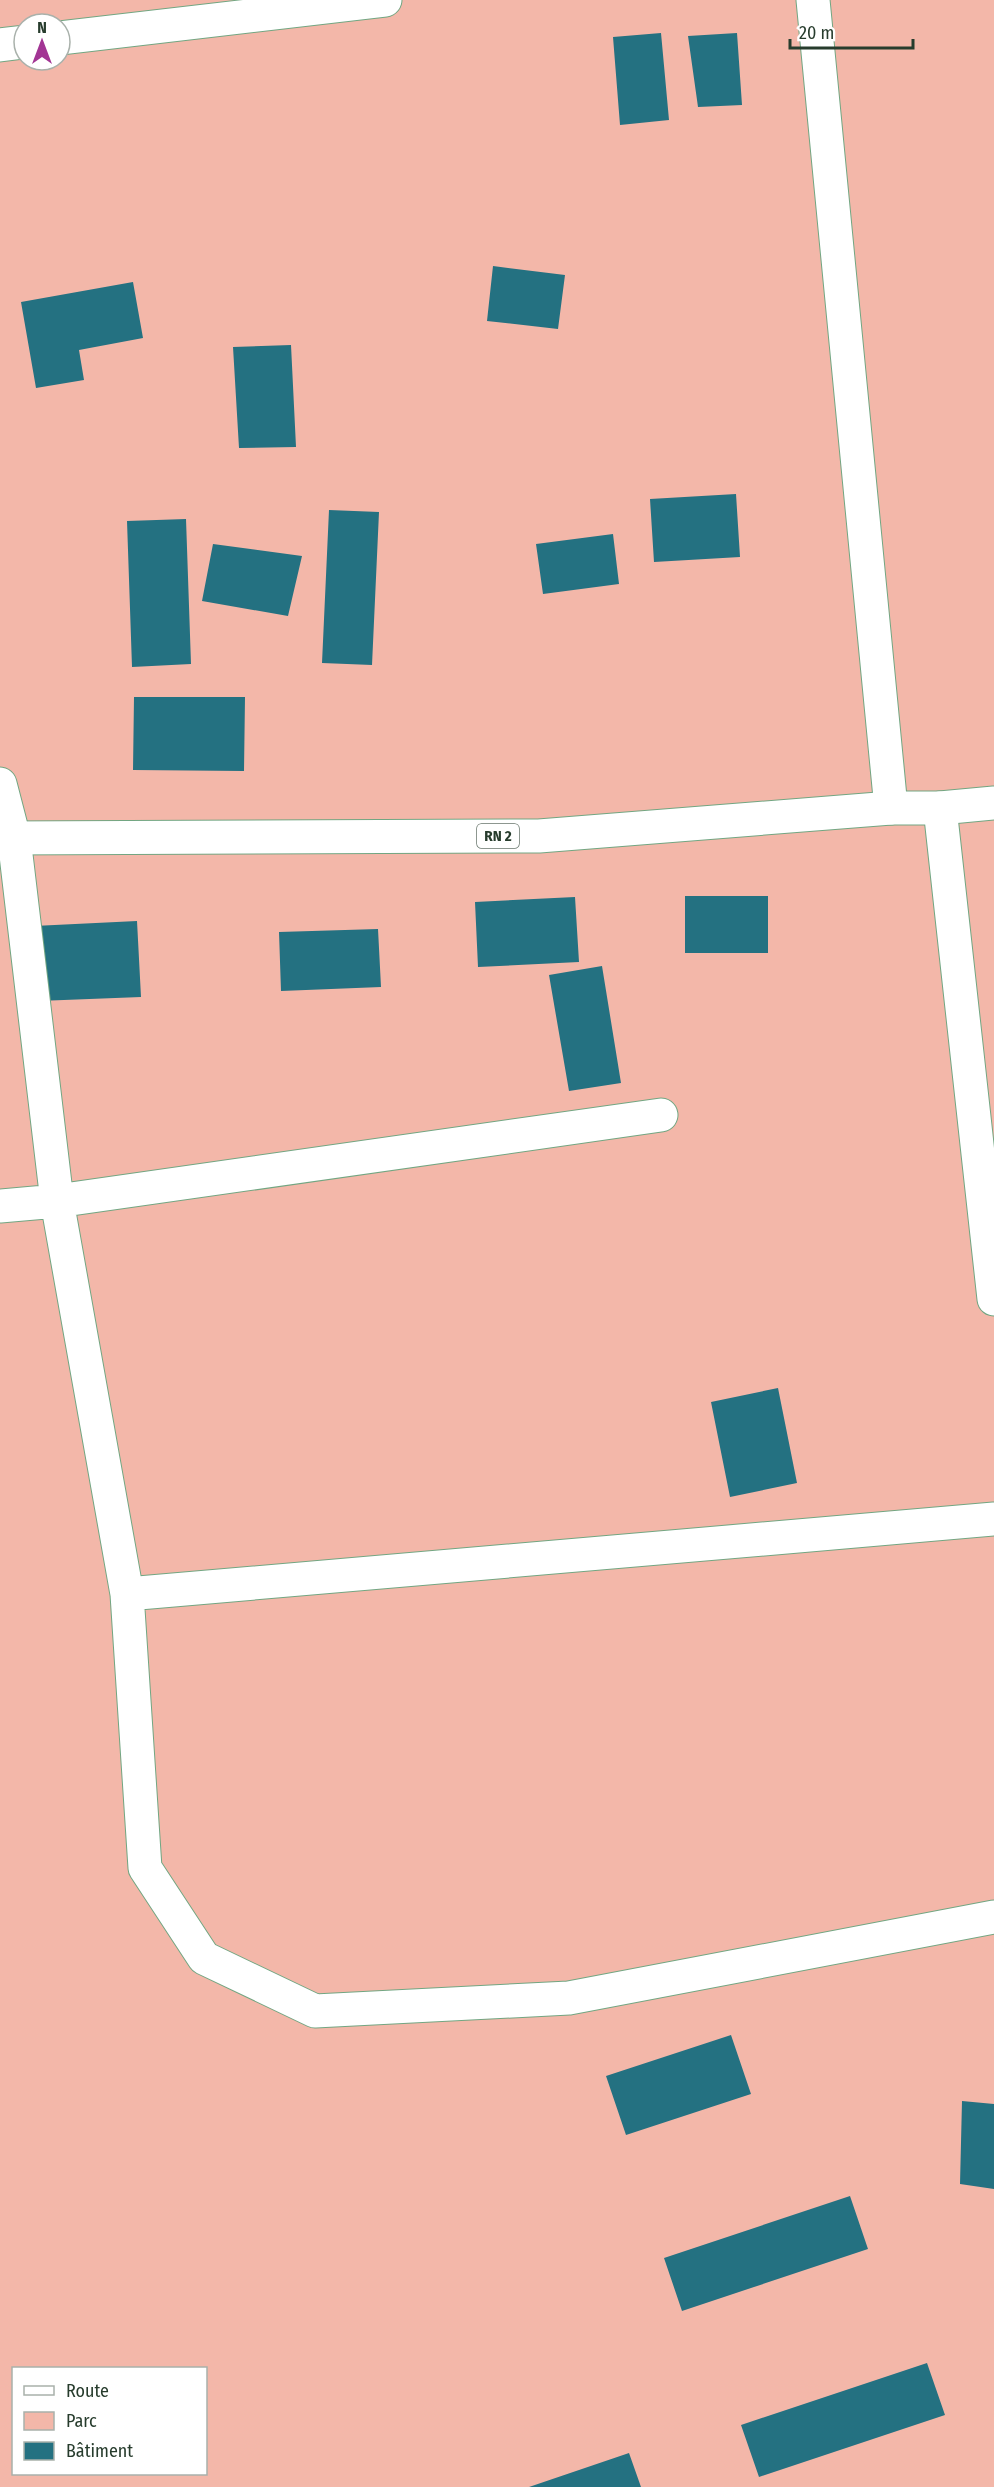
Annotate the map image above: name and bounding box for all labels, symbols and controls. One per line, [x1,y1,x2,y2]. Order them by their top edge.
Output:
north arrow [12,12,72,72]
scale bar [790,12,913,50]
text: N [37,18,47,37]
text: 20 m [799,22,834,44]
road number: RN 2 [477,824,519,848]
legend [12,2367,207,2475]
text: Route [66,2380,109,2402]
text: Parc [66,2410,97,2432]
text: Bâtiment [66,2440,133,2462]

